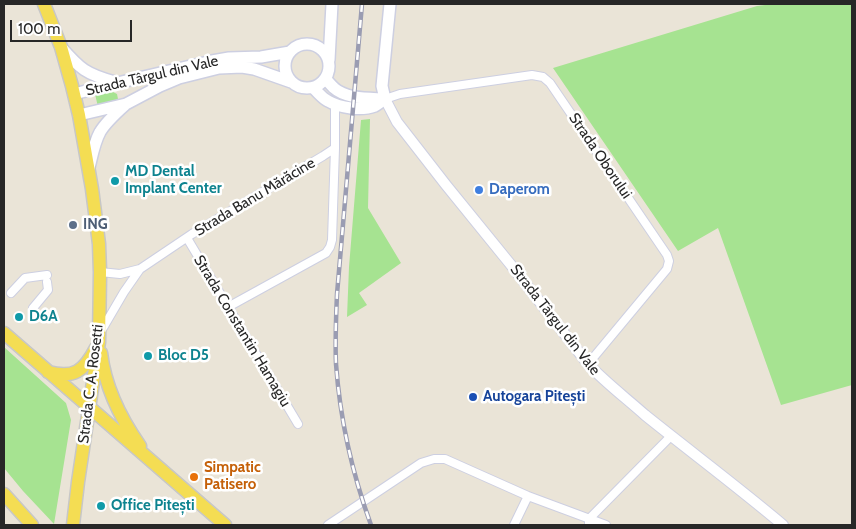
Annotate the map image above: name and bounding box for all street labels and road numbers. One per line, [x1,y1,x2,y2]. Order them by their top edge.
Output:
street label: Strada Târgul din Vale [84,52,220,100]
street label: Strada Oborului [565,110,635,202]
street label: Strada Banu Mărăcine [192,154,318,240]
street label: Strada Constantin Hamagiu [190,252,294,410]
street label: Strada Târgul din Vale [506,261,604,379]
street label: Strada C. A. Rosetti [75,323,107,445]

